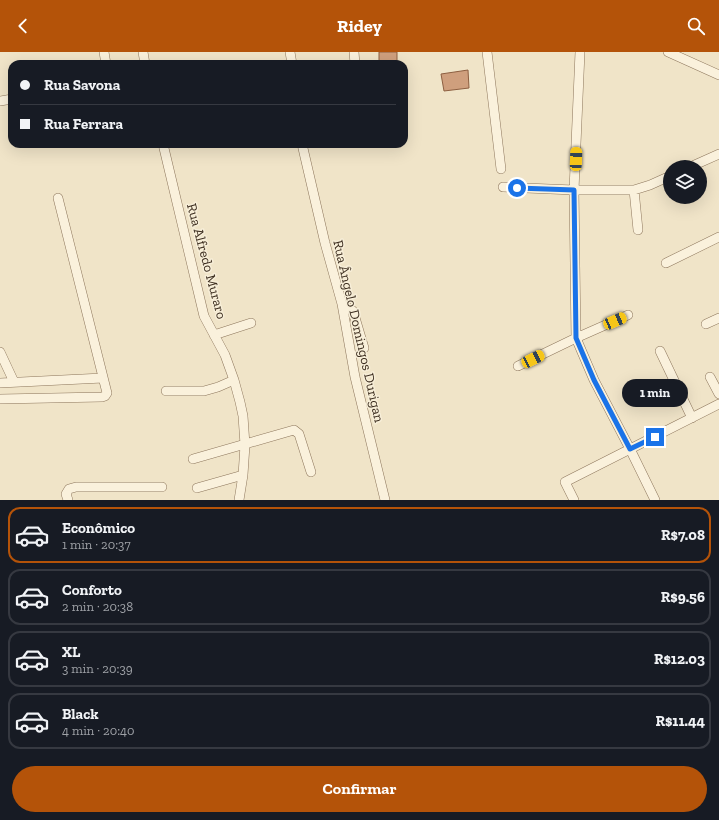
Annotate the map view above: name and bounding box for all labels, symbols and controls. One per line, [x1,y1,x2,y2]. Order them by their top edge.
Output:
icon: back [12,15,34,37]
text: Ridey [337,15,382,37]
icon: search [685,15,707,37]
text: Rua Savona [44,76,120,94]
text: Rua Ferrara [44,115,123,133]
car [570,147,582,171]
map controls [663,160,707,204]
button: layers [663,160,707,204]
route start [508,179,526,197]
street label: Rua Alfredo Muraro [183,201,230,321]
street label: Rua Ângelo Domingos Durigan [329,238,388,424]
car [602,311,628,331]
car [520,348,546,370]
callout: 1 min [622,379,688,407]
text: 1 min [640,385,670,400]
route end [646,428,664,446]
icon: car [14,517,50,553]
text: Econômico [62,519,135,537]
text: R$7.08 [661,526,705,544]
text: 1 min · 20:37 [62,537,131,552]
icon: car [14,579,50,615]
text: Conforto [62,581,122,599]
text: R$9.56 [661,588,705,606]
text: 2 min · 20:38 [62,599,133,614]
icon: car [14,641,50,677]
text: XL [62,643,80,661]
text: R$12.03 [654,650,705,668]
text: 3 min · 20:39 [62,661,133,676]
icon: car [14,703,50,739]
text: Black [62,705,99,723]
text: R$11.44 [655,712,705,730]
text: 4 min · 20:40 [62,723,135,738]
button: Confirmar [12,766,707,812]

